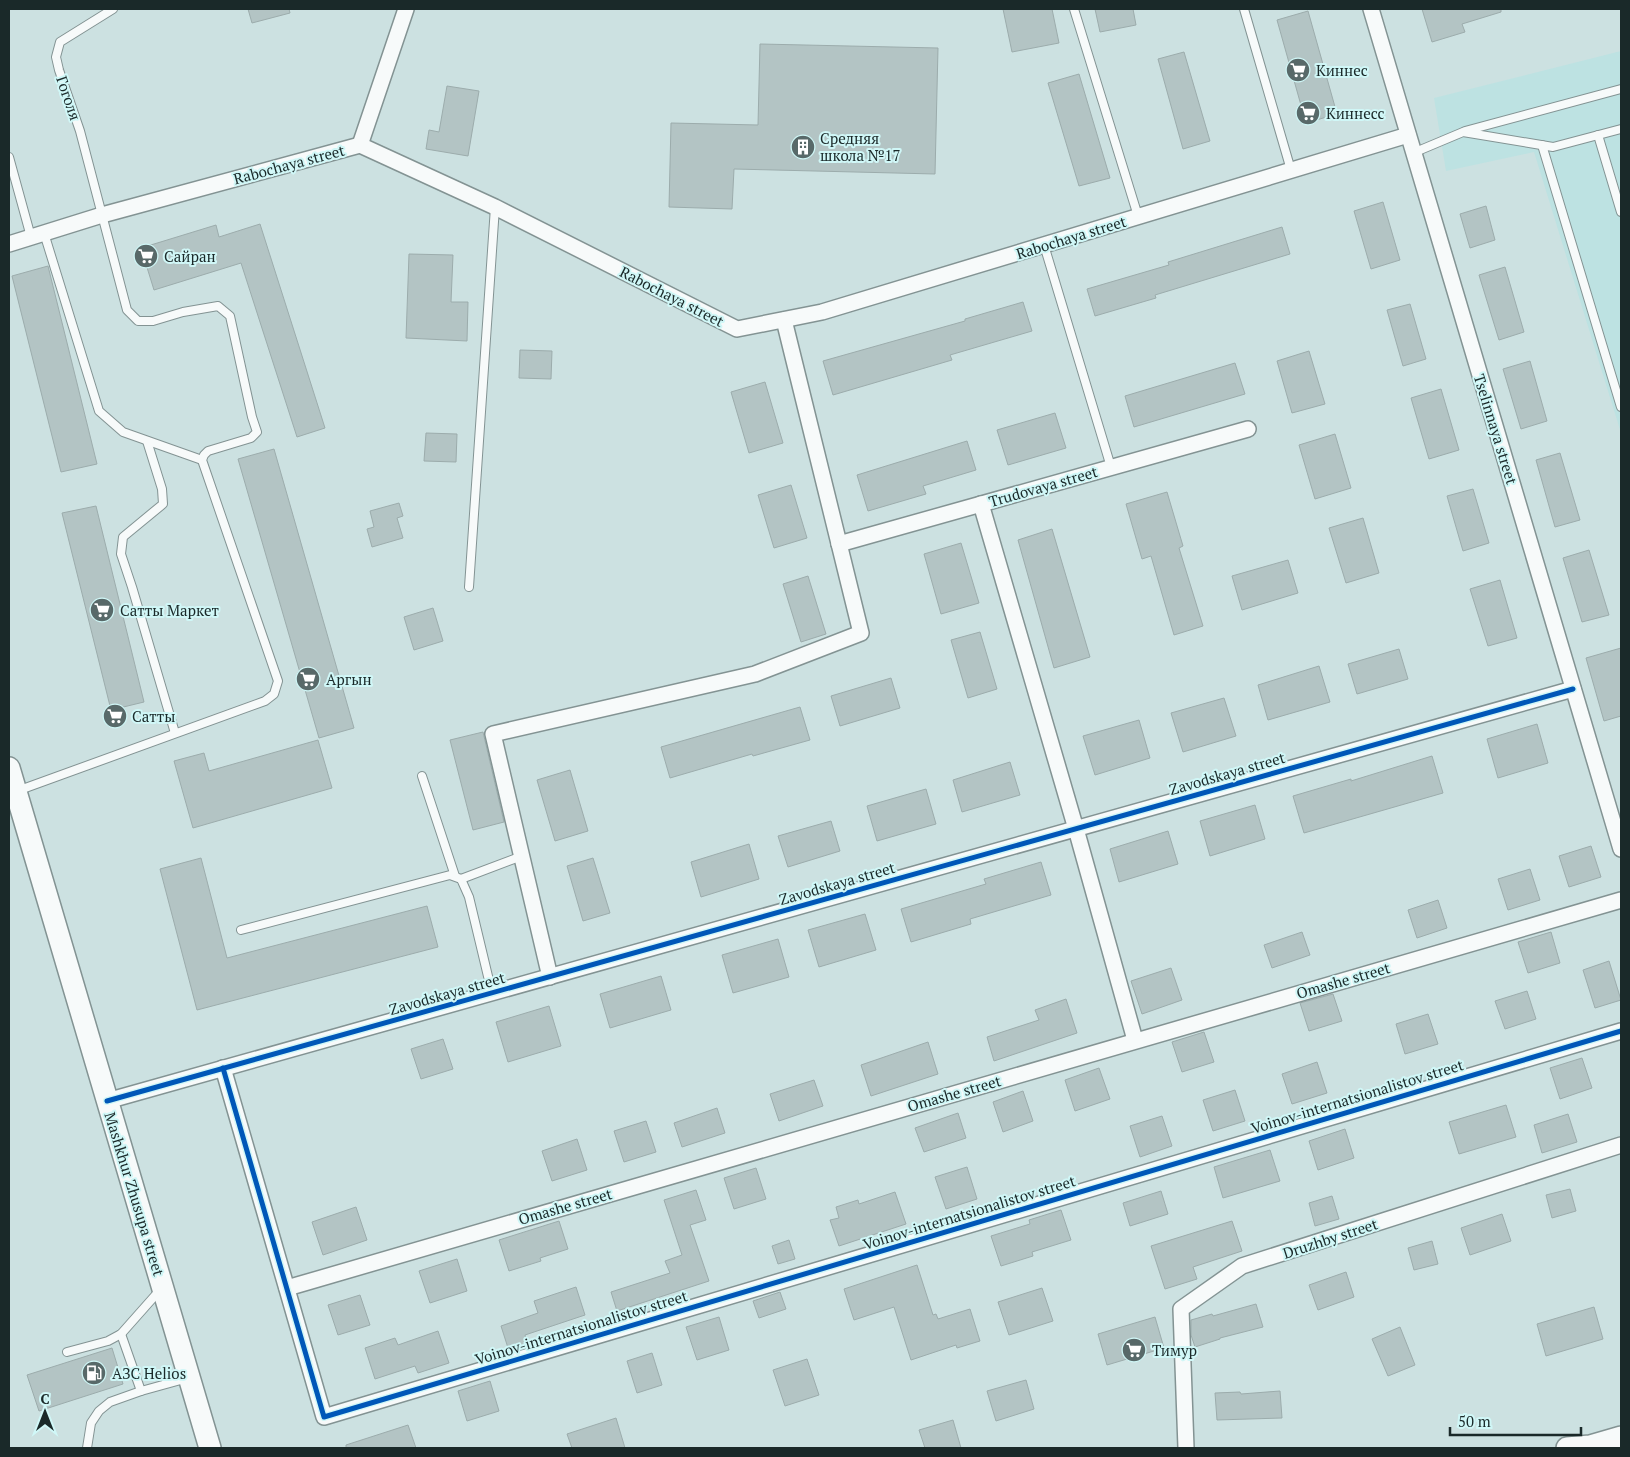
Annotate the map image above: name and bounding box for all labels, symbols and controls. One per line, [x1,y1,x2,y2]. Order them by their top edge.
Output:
supermarket icon: Киннес [1285,57,1311,83]
place label: Киннес [1316,60,1368,80]
street label: Гоголя [52,73,86,123]
supermarket icon: Киннесс [1295,100,1321,126]
place label: Киннесс [1326,103,1385,123]
place label: Средняя школа №17 [820,128,901,165]
building icon: Средняя школа №17 [790,134,816,160]
street label: Rabochaya street [231,139,347,188]
street label: Rabochaya street [1013,211,1129,263]
supermarket icon: Сайран [133,243,159,269]
place label: Сайран [164,246,216,266]
street label: Rabochaya street [617,261,728,331]
street label: Tselinnaya street [1470,371,1522,487]
street label: Trudovaya street [986,461,1100,511]
supermarket icon: Сатты Маркет [89,597,115,623]
place label: Сатты Маркет [120,600,220,620]
supermarket icon: Аргын [295,666,321,692]
place label: Аргын [326,669,372,689]
supermarket icon: Сатты [102,703,128,729]
place label: Сатты [132,706,175,726]
street label: Zavodskaya street [1167,747,1288,799]
street label: Zavodskaya street [777,857,898,909]
street label: Omashe street [1294,957,1393,1003]
street label: Zavodskaya street [387,967,508,1019]
street label: Voinov-internatsionalistov street [1248,1054,1466,1138]
street label: Omashe street [905,1070,1004,1116]
street label: Mashkhur Zhusupa street [101,1110,170,1279]
street label: Voinov-internatsionalistov street [860,1170,1078,1254]
street label: Omashe street [516,1183,615,1229]
street label: Druzhby street [1280,1213,1380,1263]
street label: Voinov-internatsionalistov street [472,1285,690,1369]
supermarket icon: Тимур [1121,1337,1147,1363]
place label: Тимур [1152,1340,1197,1360]
fuel station icon: АЗС Helios [81,1360,107,1386]
place label: АЗС Helios [112,1363,186,1383]
north arrow [20,1387,70,1437]
text: С [40,1389,50,1408]
scale bar [1450,1404,1581,1436]
text: 50 m [1458,1411,1491,1431]

